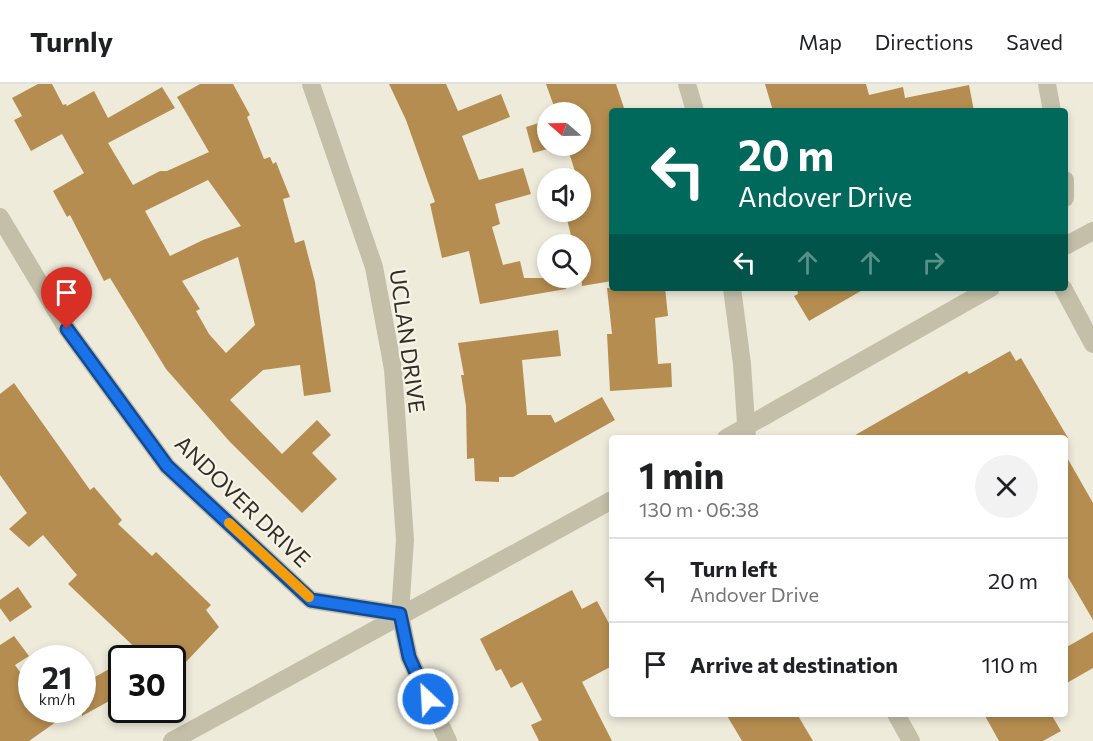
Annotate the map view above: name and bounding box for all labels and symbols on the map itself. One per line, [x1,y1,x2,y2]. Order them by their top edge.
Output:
north arrow [537,102,591,156]
pin [41,267,92,329]
street label: UCLAN DRIVE [385,267,431,415]
street label: ANDOVER DRIVE [170,430,316,572]
speed limit sign: 30 [108,645,186,723]
position arrow [396,667,460,731]

